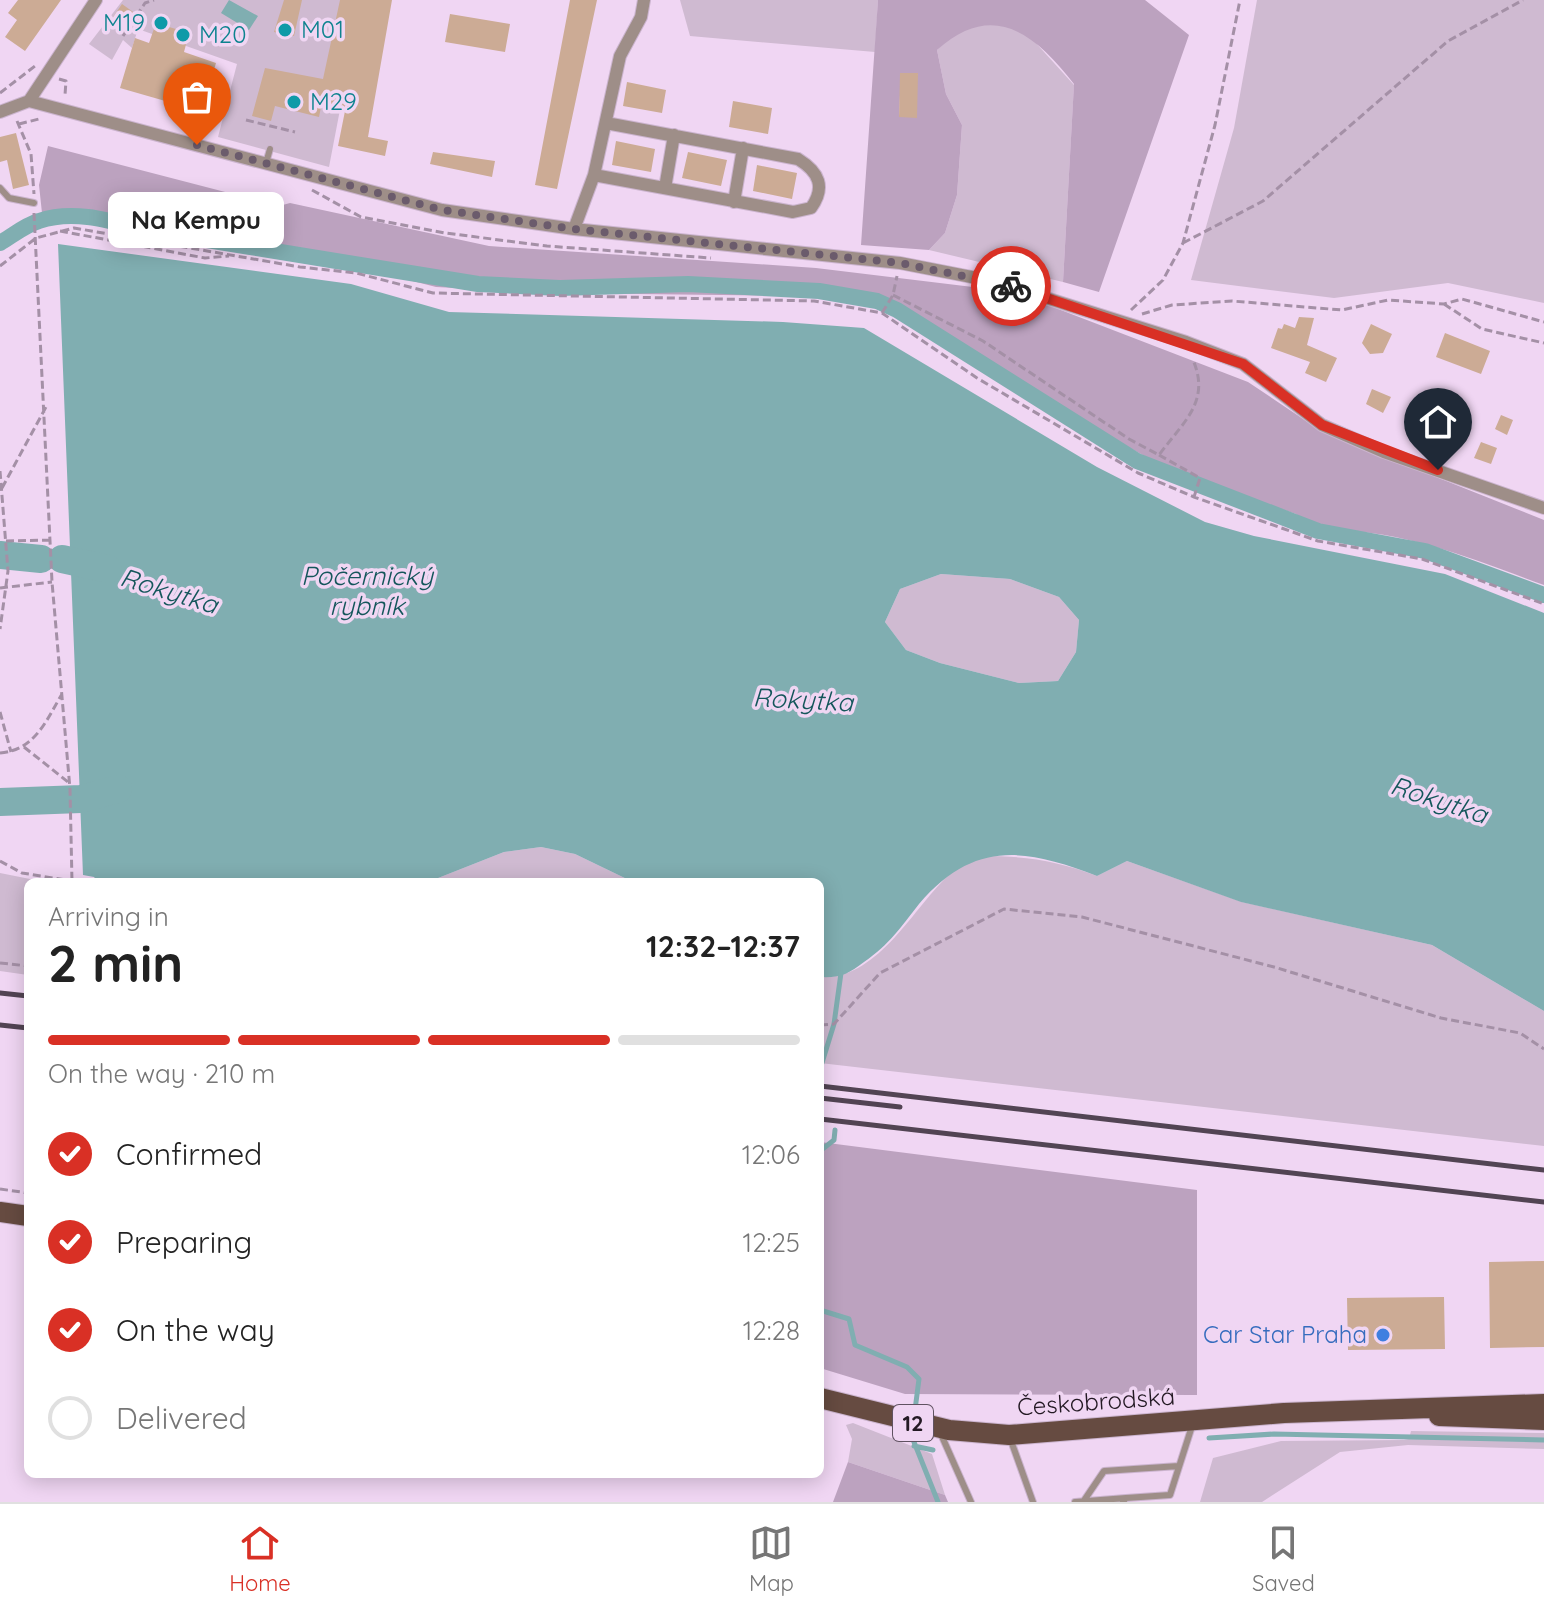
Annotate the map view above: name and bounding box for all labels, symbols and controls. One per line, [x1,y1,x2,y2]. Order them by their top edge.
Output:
place label: M19 [103,7,145,37]
marker: M19 [152,14,170,32]
place label: M01 [301,14,344,44]
place label: M20 [199,19,246,49]
marker: M01 [276,21,294,39]
marker: M20 [174,26,192,44]
pin [163,63,231,145]
icon: bag [175,75,219,119]
place label: M29 [310,86,357,116]
marker: M29 [285,93,303,111]
callout: Na Kempu [109,193,285,249]
text: Na Kempu [131,203,261,236]
courier [971,246,1051,326]
icon: bike [989,264,1033,308]
pin [1404,388,1472,470]
icon: home [1416,400,1460,444]
water label: Počernický rybník [301,559,434,622]
water label: Rokytka [116,560,223,621]
water label: Rokytka [752,680,855,719]
water label: Rokytka [1386,768,1493,831]
text: Arriving in [48,900,169,933]
text: 12:32–12:37 [646,927,800,965]
text: 2 min [48,930,183,995]
text: On the way · 210 m [48,1057,275,1090]
icon: check [48,1132,92,1176]
text: Confirmed [116,1135,262,1173]
text: 12:06 [742,1138,800,1171]
icon: check [48,1220,92,1264]
text: Preparing [116,1223,252,1261]
text: 12:25 [743,1226,800,1259]
icon: check [48,1308,92,1352]
text: On the way [116,1311,275,1349]
text: 12:28 [743,1314,800,1347]
place label: Car Star Praha [1203,1319,1367,1349]
marker: Car Star Praha [1374,1326,1392,1344]
street label: Českobrodská [1016,1381,1176,1421]
text: Delivered [116,1399,247,1437]
road number: 12 [893,1405,933,1441]
tab: Home [229,1521,291,1597]
tab: Map [749,1521,794,1597]
tab: Saved [1252,1521,1315,1597]

